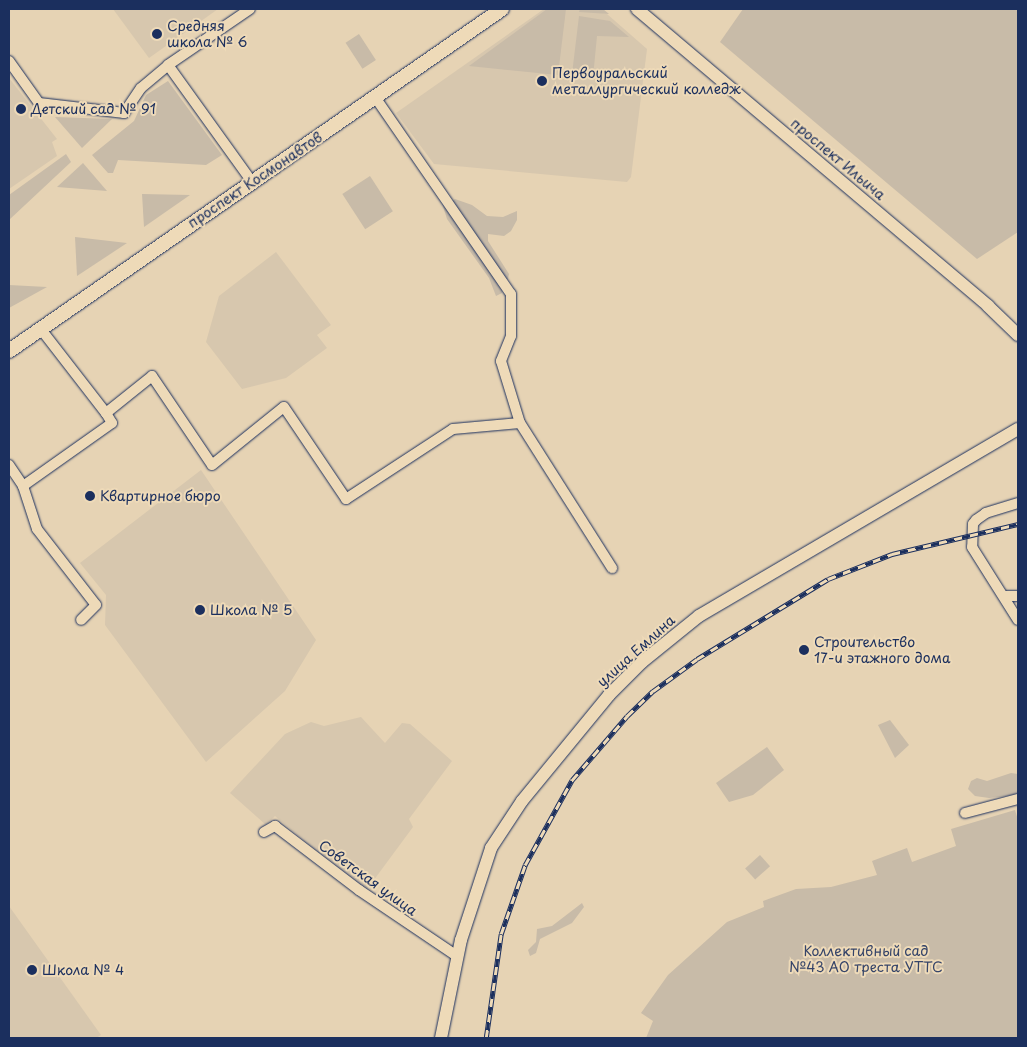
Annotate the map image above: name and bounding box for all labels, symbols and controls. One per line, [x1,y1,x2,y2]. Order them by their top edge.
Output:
place label: Средняя школа № 6 [167,18,248,50]
marker: Средняя школа № 6 [151,28,163,40]
place label: Первоуральский металлургический колледж [552,65,742,98]
marker: Первоуральский металлургический колледж [536,75,548,87]
place label: Детский сад № 91 [31,101,156,117]
marker: Детский сад № 91 [15,103,27,115]
street label: проспект Ильича [787,114,889,204]
street label: проспект Космонавтов [184,128,326,232]
place label: Квартирное бюро [100,488,222,504]
marker: Квартирное бюро [84,490,96,502]
place label: Школа № 5 [210,602,292,618]
marker: Школа № 5 [194,604,206,616]
street label: улица Емлина [593,611,679,691]
place label: Строительство 17-и этажного дома [814,634,951,666]
marker: Строительство 17-и этажного дома [798,644,810,656]
street label: Советская улица [315,836,421,920]
park label: Коллективный сад №43 АО треста УТТС [789,943,943,976]
place label: Школа № 4 [42,962,125,978]
marker: Школа № 4 [26,964,38,976]

